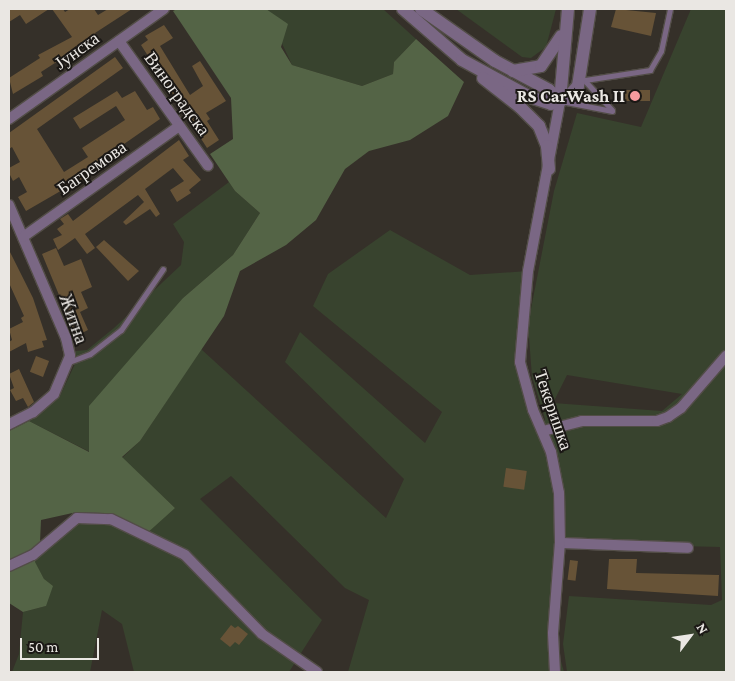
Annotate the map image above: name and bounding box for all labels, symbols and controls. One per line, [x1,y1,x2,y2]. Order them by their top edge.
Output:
street label: Јунска [50,28,104,74]
street label: Виноградска [139,48,215,140]
place label: RS CarWash II [517,85,625,107]
marker: RS CarWash II [629,90,641,102]
street label: Багремова [53,136,131,200]
street label: Житна [54,291,92,347]
street label: Текеришка [529,367,577,453]
north arrow [665,611,715,661]
text: N [694,620,712,636]
scale bar [22,628,101,660]
text: 50 m [28,639,58,655]

